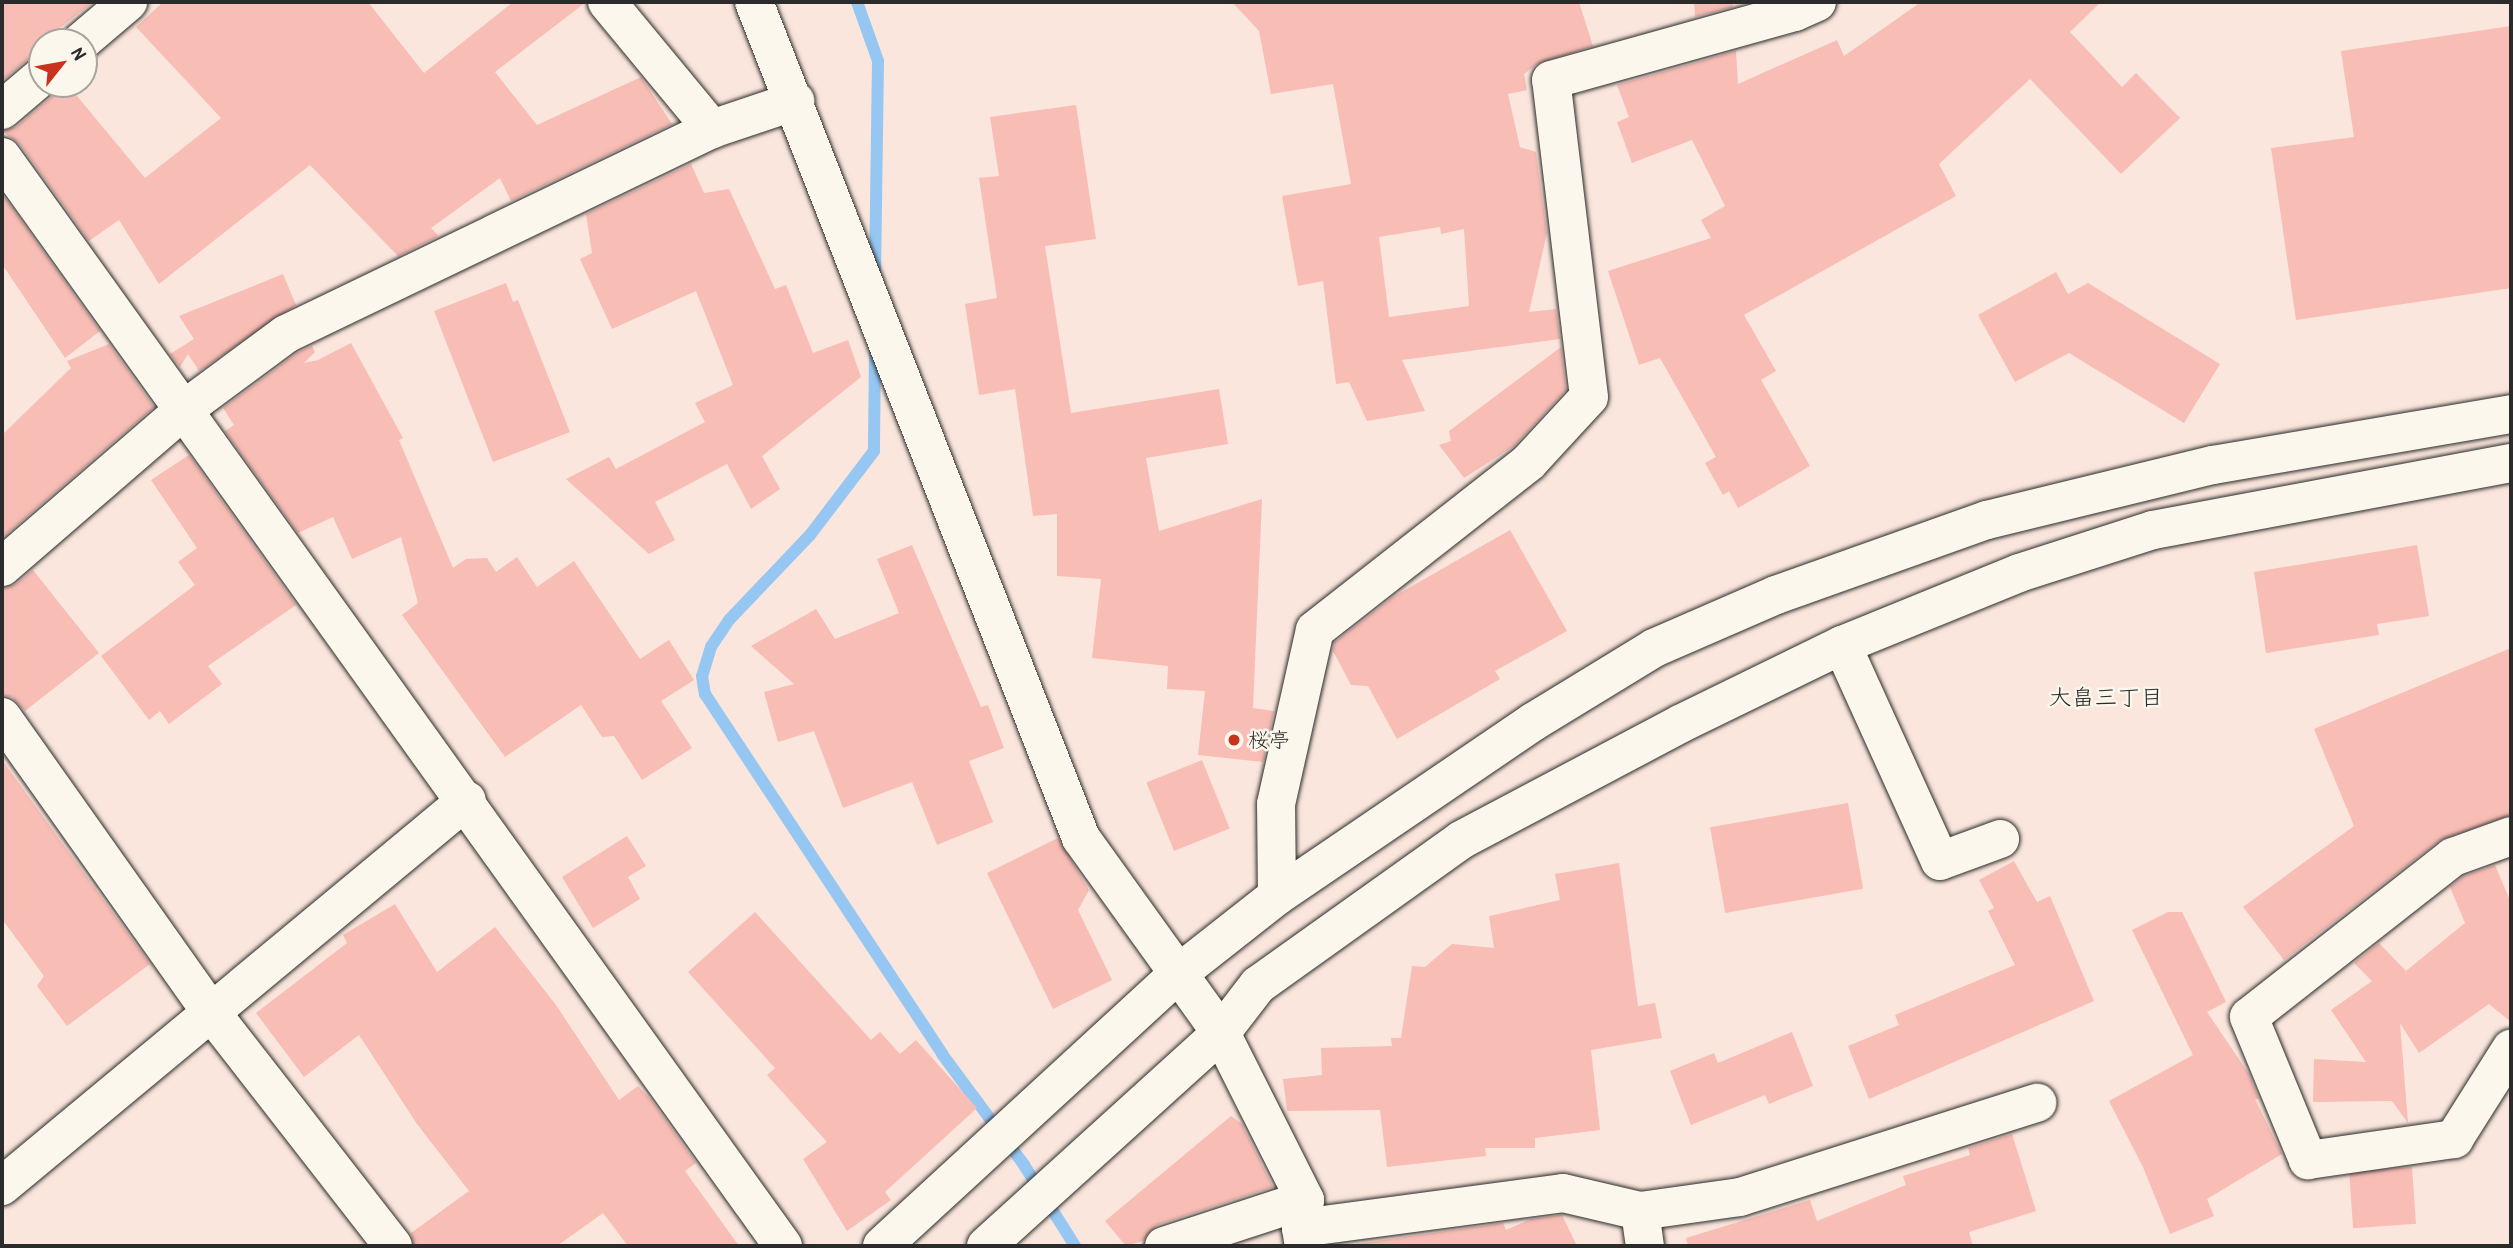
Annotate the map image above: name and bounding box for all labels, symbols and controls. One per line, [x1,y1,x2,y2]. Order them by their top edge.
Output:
north arrow [28,28,98,98]
text: N [66,42,93,64]
district label: 大畠三丁目 [2049,683,2163,711]
place label: 桜亭 [1248,727,1290,753]
marker: 桜亭 [1226,732,1242,748]

